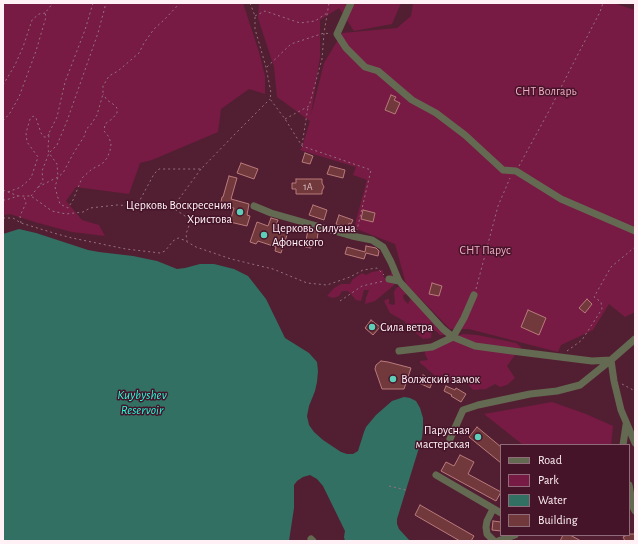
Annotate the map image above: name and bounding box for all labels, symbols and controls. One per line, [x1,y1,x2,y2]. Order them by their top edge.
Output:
park label: СНТ Волгарь [515,84,577,98]
house number: 1А [303,181,313,193]
place label: Церковь Воскресения Христова [126,198,232,226]
marker: Церковь Воскресения Христова [235,207,245,217]
place label: Церковь Силуана Афонского [272,221,356,249]
marker: Церковь Силуана Афонского [259,230,269,240]
park label: СНТ Парус [459,243,511,257]
place label: Сила ветра [380,320,433,334]
marker: Сила ветра [367,322,377,332]
place label: Волжский замок [401,372,480,386]
marker: Волжский замок [388,374,398,384]
water label: Kuybyshev Reservoir [117,387,167,418]
place label: Парусная мастерская [416,423,470,451]
marker: Парусная мастерская [473,432,483,442]
legend [500,444,630,536]
text: Road [538,454,562,466]
text: Park [538,474,559,486]
text: Water [538,494,567,506]
text: Building [538,514,578,526]

